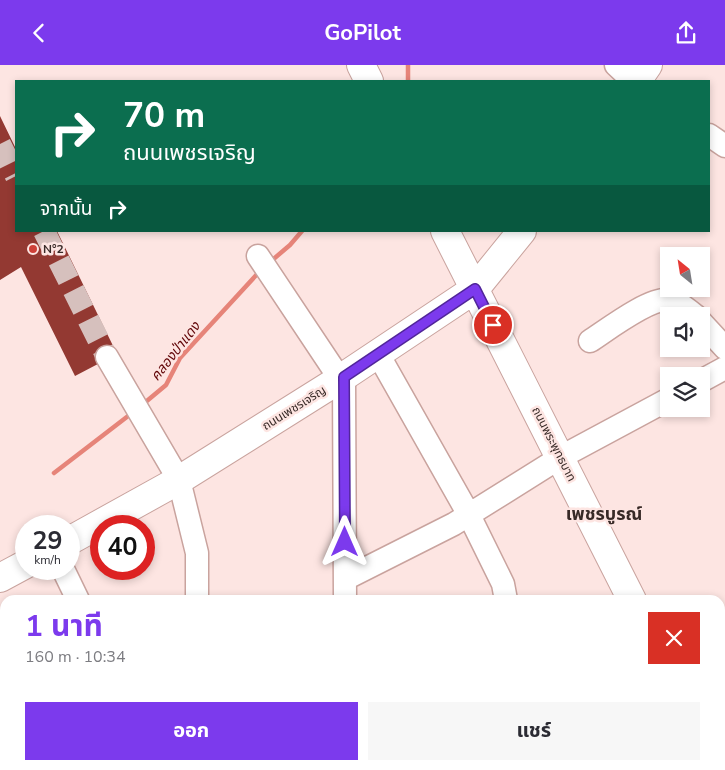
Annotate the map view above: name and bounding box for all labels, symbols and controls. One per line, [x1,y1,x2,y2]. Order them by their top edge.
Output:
text: GoPilot [324,18,401,48]
icon: back [25,19,53,47]
icon: share [672,19,700,47]
text: 70 m [123,92,205,139]
icon: right [40,100,105,165]
text: ถนนเพชรเจริญ [123,138,256,168]
icon: right [103,195,131,223]
text: จากนั้น [40,196,93,222]
place label: N°2 [43,241,64,257]
marker: N°2 [27,243,39,255]
north arrow [660,247,710,297]
map controls [660,247,710,417]
pin [472,304,514,346]
button: sound [660,307,710,357]
icon: arrive [479,311,507,339]
water label: คลองป่าแดง [146,317,205,385]
button: layers [660,367,710,417]
street label: ถนนเพชรเจริญ [259,382,329,434]
street label: ถนนพระพุทธบาท [528,404,580,484]
district label: เพชรบูรณ์ [566,502,642,526]
speed limit sign: 40 [90,515,155,580]
position arrow [318,515,370,567]
text: 29 [32,524,63,558]
text: km/h [34,552,61,568]
text: 1 นาที [25,606,103,647]
button: close [648,612,700,664]
text: 160 m · 10:34 [25,646,126,668]
button: ออก [25,702,358,760]
button: แชร์ [368,702,700,760]

